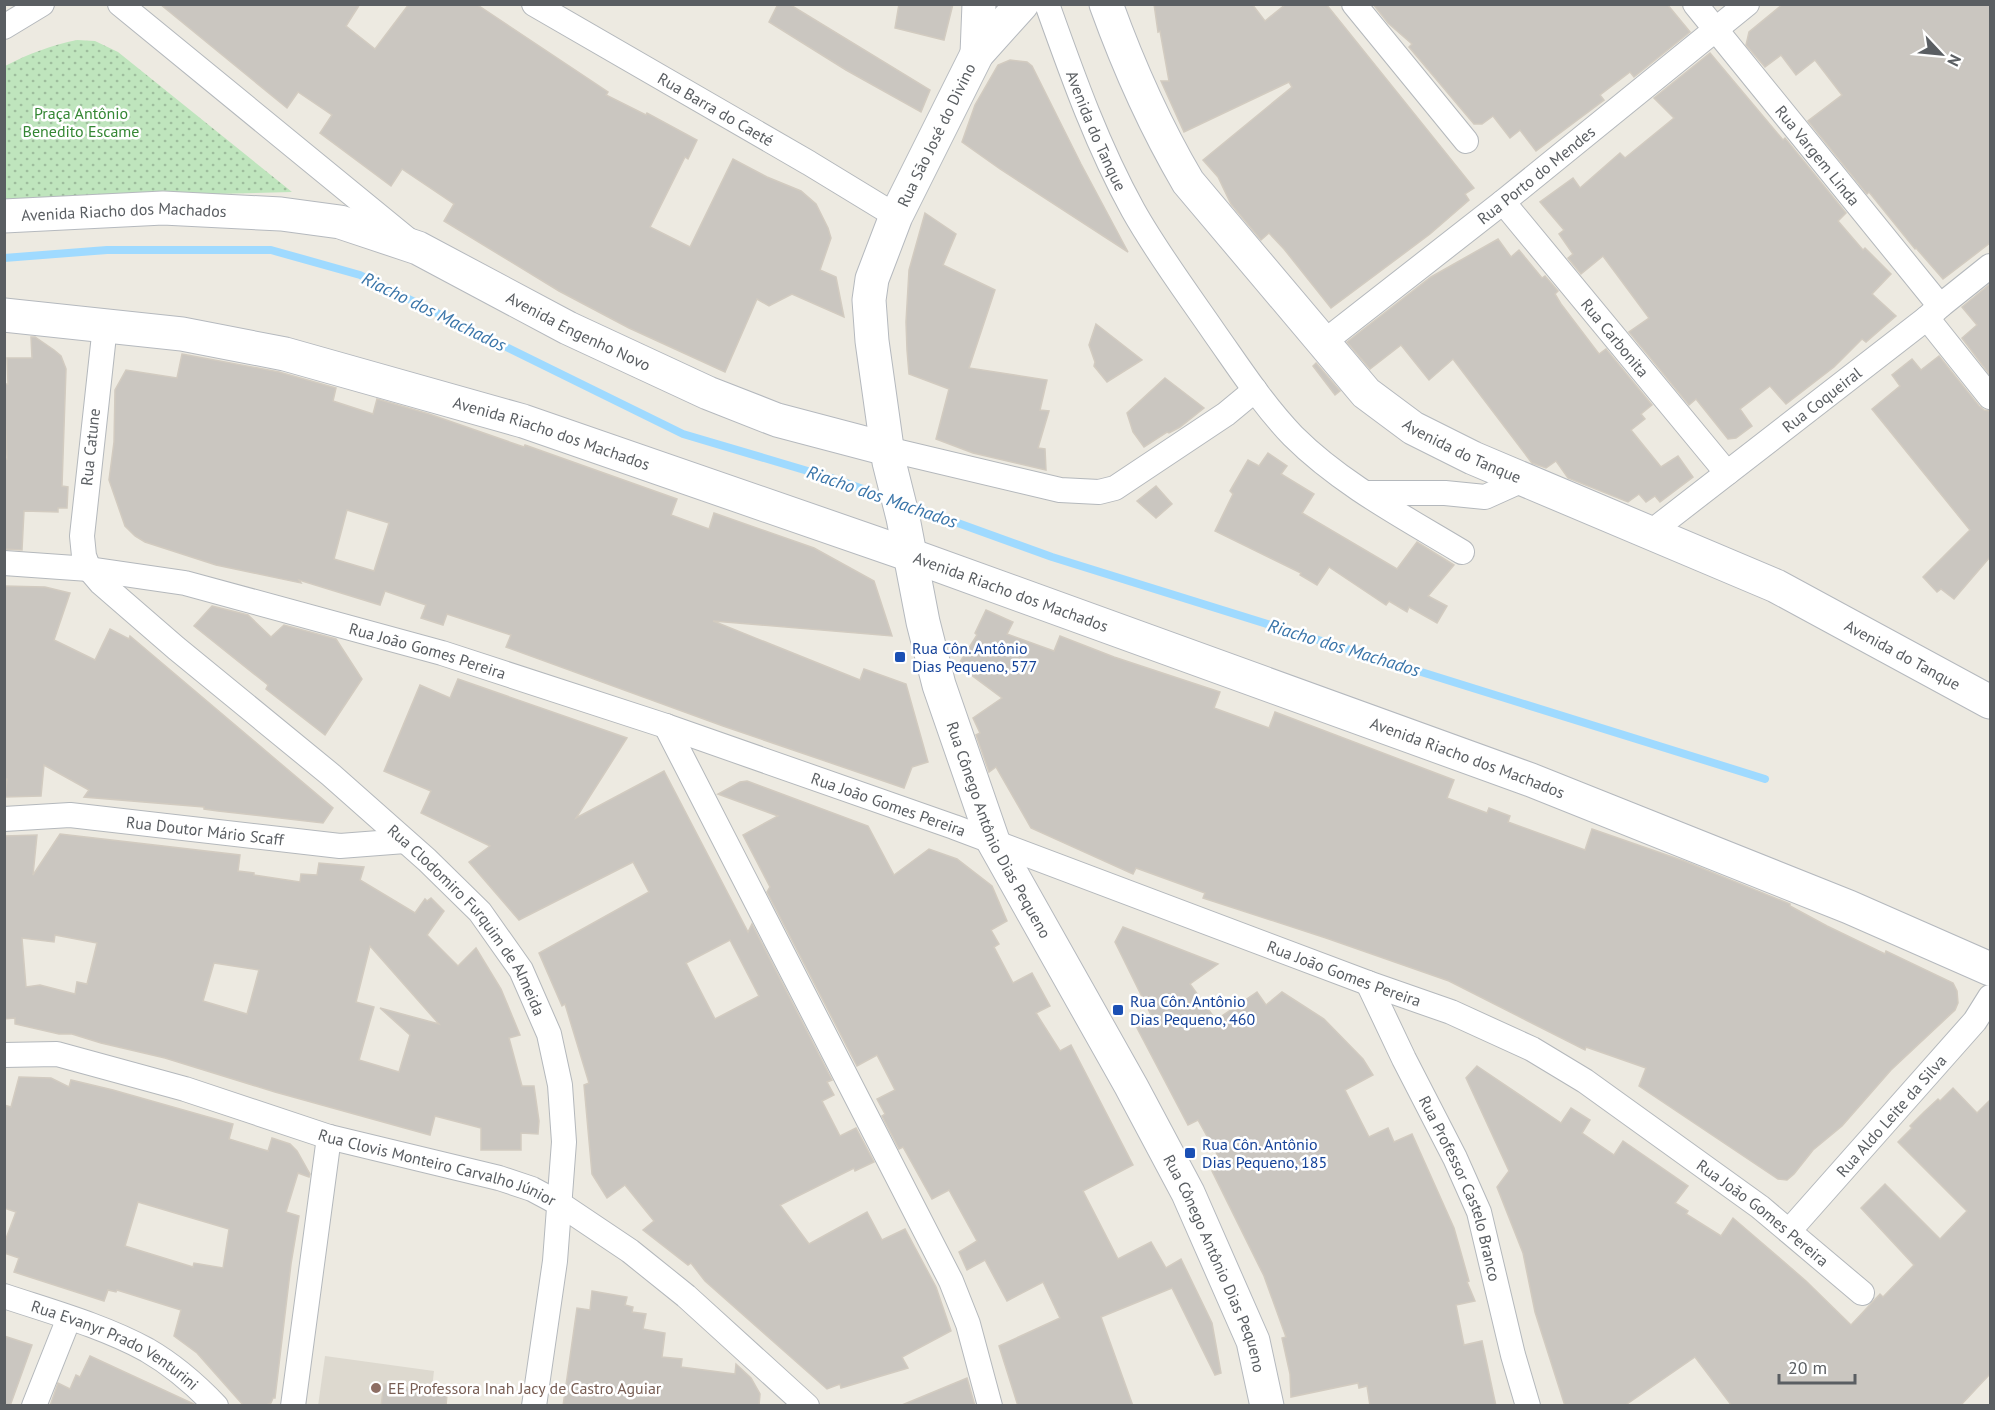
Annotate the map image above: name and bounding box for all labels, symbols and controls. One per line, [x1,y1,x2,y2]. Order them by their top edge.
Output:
north arrow [1911,24,1971,84]
text: N [1943,51,1966,70]
street label: Rua São José do Divino [893,60,979,210]
street label: Rua Barra do Caeté [654,68,777,150]
street label: Avenida do Tanque [1062,68,1131,194]
street label: Rua Vargem Linda [1771,101,1864,210]
park label: Praça Antônio Benedito Escame [23,103,139,141]
street label: Rua Porto do Mendes [1473,121,1599,228]
street label: Avenida Riacho dos Machados [21,198,227,225]
water label: Riacho dos Machados [358,267,511,357]
street label: Avenida Engenho Novo [503,287,654,375]
street label: Rua Carbonita [1577,294,1653,381]
street label: Rua Coqueiral [1778,362,1866,437]
street label: Avenida Riacho dos Machados [451,392,653,474]
street label: Rua Catune [76,407,104,487]
street label: Avenida do Tanque [1399,414,1524,487]
water label: Riacho dos Machados [804,460,961,533]
street label: Avenida Riacho dos Machados [911,547,1111,636]
water label: Riacho dos Machados [1265,613,1424,682]
street label: Avenida do Tanque [1841,615,1964,694]
street label: Rua João Gomes Pereira [347,618,509,683]
place label: Rua Côn. Antônio Dias Pequeno, 577 [912,638,1037,676]
marker: Rua Côn. Antônio Dias Pequeno, 577 [893,650,907,664]
street label: Avenida Riacho dos Machados [1368,713,1568,803]
street label: Rua Cônego Antônio Dias Pequeno [942,719,1056,942]
street label: Rua João Gomes Pereira [809,768,969,841]
street label: Rua Doutor Mário Scaff [125,812,286,850]
street label: Rua Clodomiro Furquim de Almeida [384,820,550,1019]
street label: Rua João Gomes Pereira [1264,936,1424,1011]
place label: Rua Côn. Antônio Dias Pequeno, 460 [1130,991,1256,1029]
marker: Rua Côn. Antônio Dias Pequeno, 460 [1111,1003,1125,1017]
street label: Rua Aldo Leite da Silva [1832,1050,1951,1181]
street label: Rua Professor Castelo Branco [1415,1092,1505,1283]
street label: Rua Clovis Monteiro Carvalho Júnior [316,1124,560,1210]
place label: Rua Côn. Antônio Dias Pequeno, 185 [1202,1134,1327,1172]
marker: Rua Côn. Antônio Dias Pequeno, 185 [1183,1146,1197,1160]
street label: Rua Cônego Antônio Dias Pequeno [1159,1151,1269,1374]
street label: Rua João Gomes Pereira [1693,1155,1833,1271]
street label: Rua Evanyr Prado Venturini [29,1296,203,1394]
scale bar [1779,1347,1856,1385]
text: 20 m [1788,1356,1827,1379]
place label: EE Professora Inah Jacy de Castro Aguiar [388,1378,662,1398]
marker: EE Professora Inah Jacy de Castro Aguiar [369,1381,383,1395]

